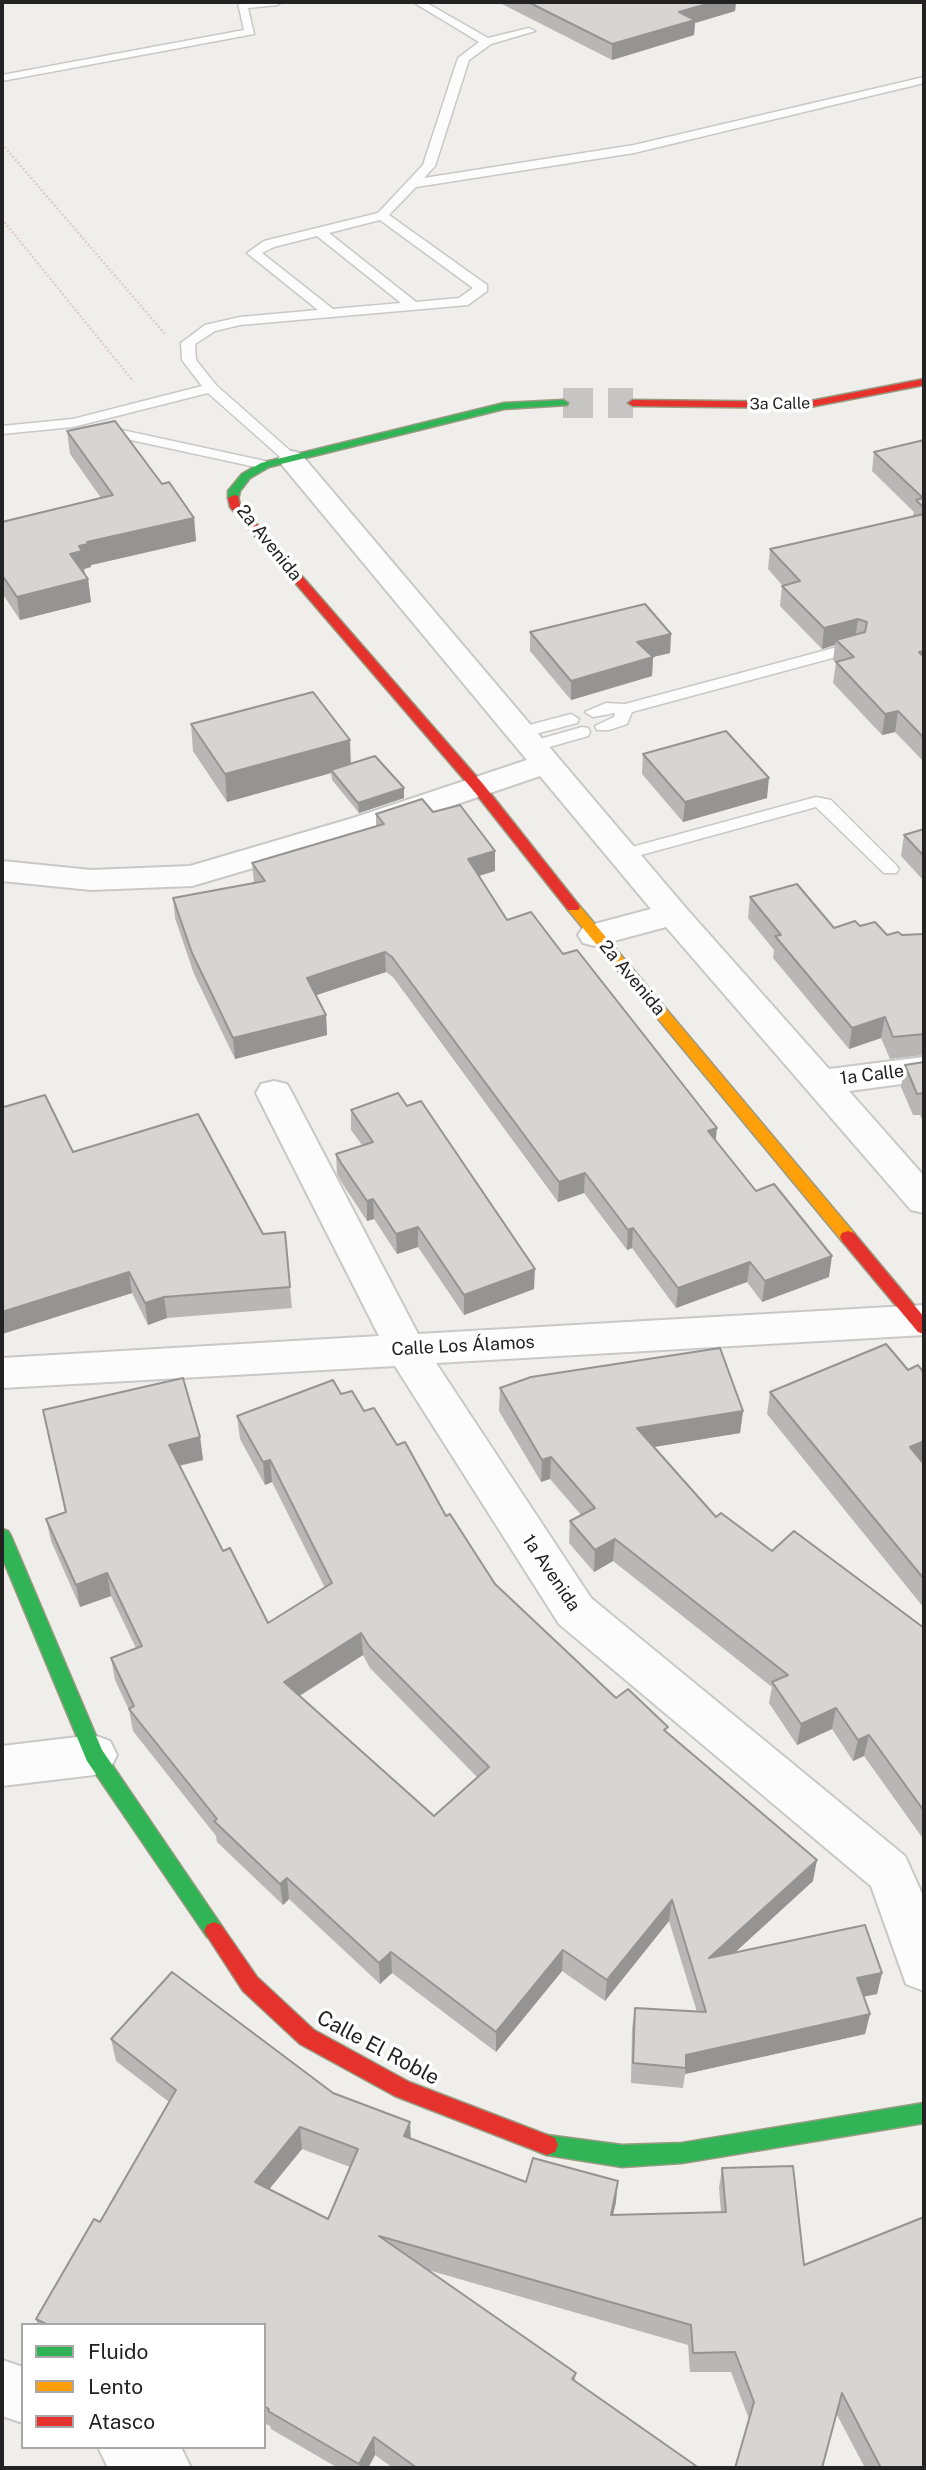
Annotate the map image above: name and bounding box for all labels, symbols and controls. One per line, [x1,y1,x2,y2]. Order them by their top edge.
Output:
street label: 3a Calle [749,394,811,414]
street label: 2a Avenida [232,501,306,585]
street label: 2a Avenida [594,936,670,1020]
street label: 1a Calle [839,1060,905,1090]
street label: Calle Los Álamos [391,1331,535,1361]
street label: 1a Avenida [517,1530,585,1616]
street label: Calle El Roble [312,2005,444,2091]
legend [21,2323,266,2449]
text: Fluido [88,2339,148,2364]
text: Lento [88,2374,143,2399]
text: Atasco [88,2409,155,2434]

